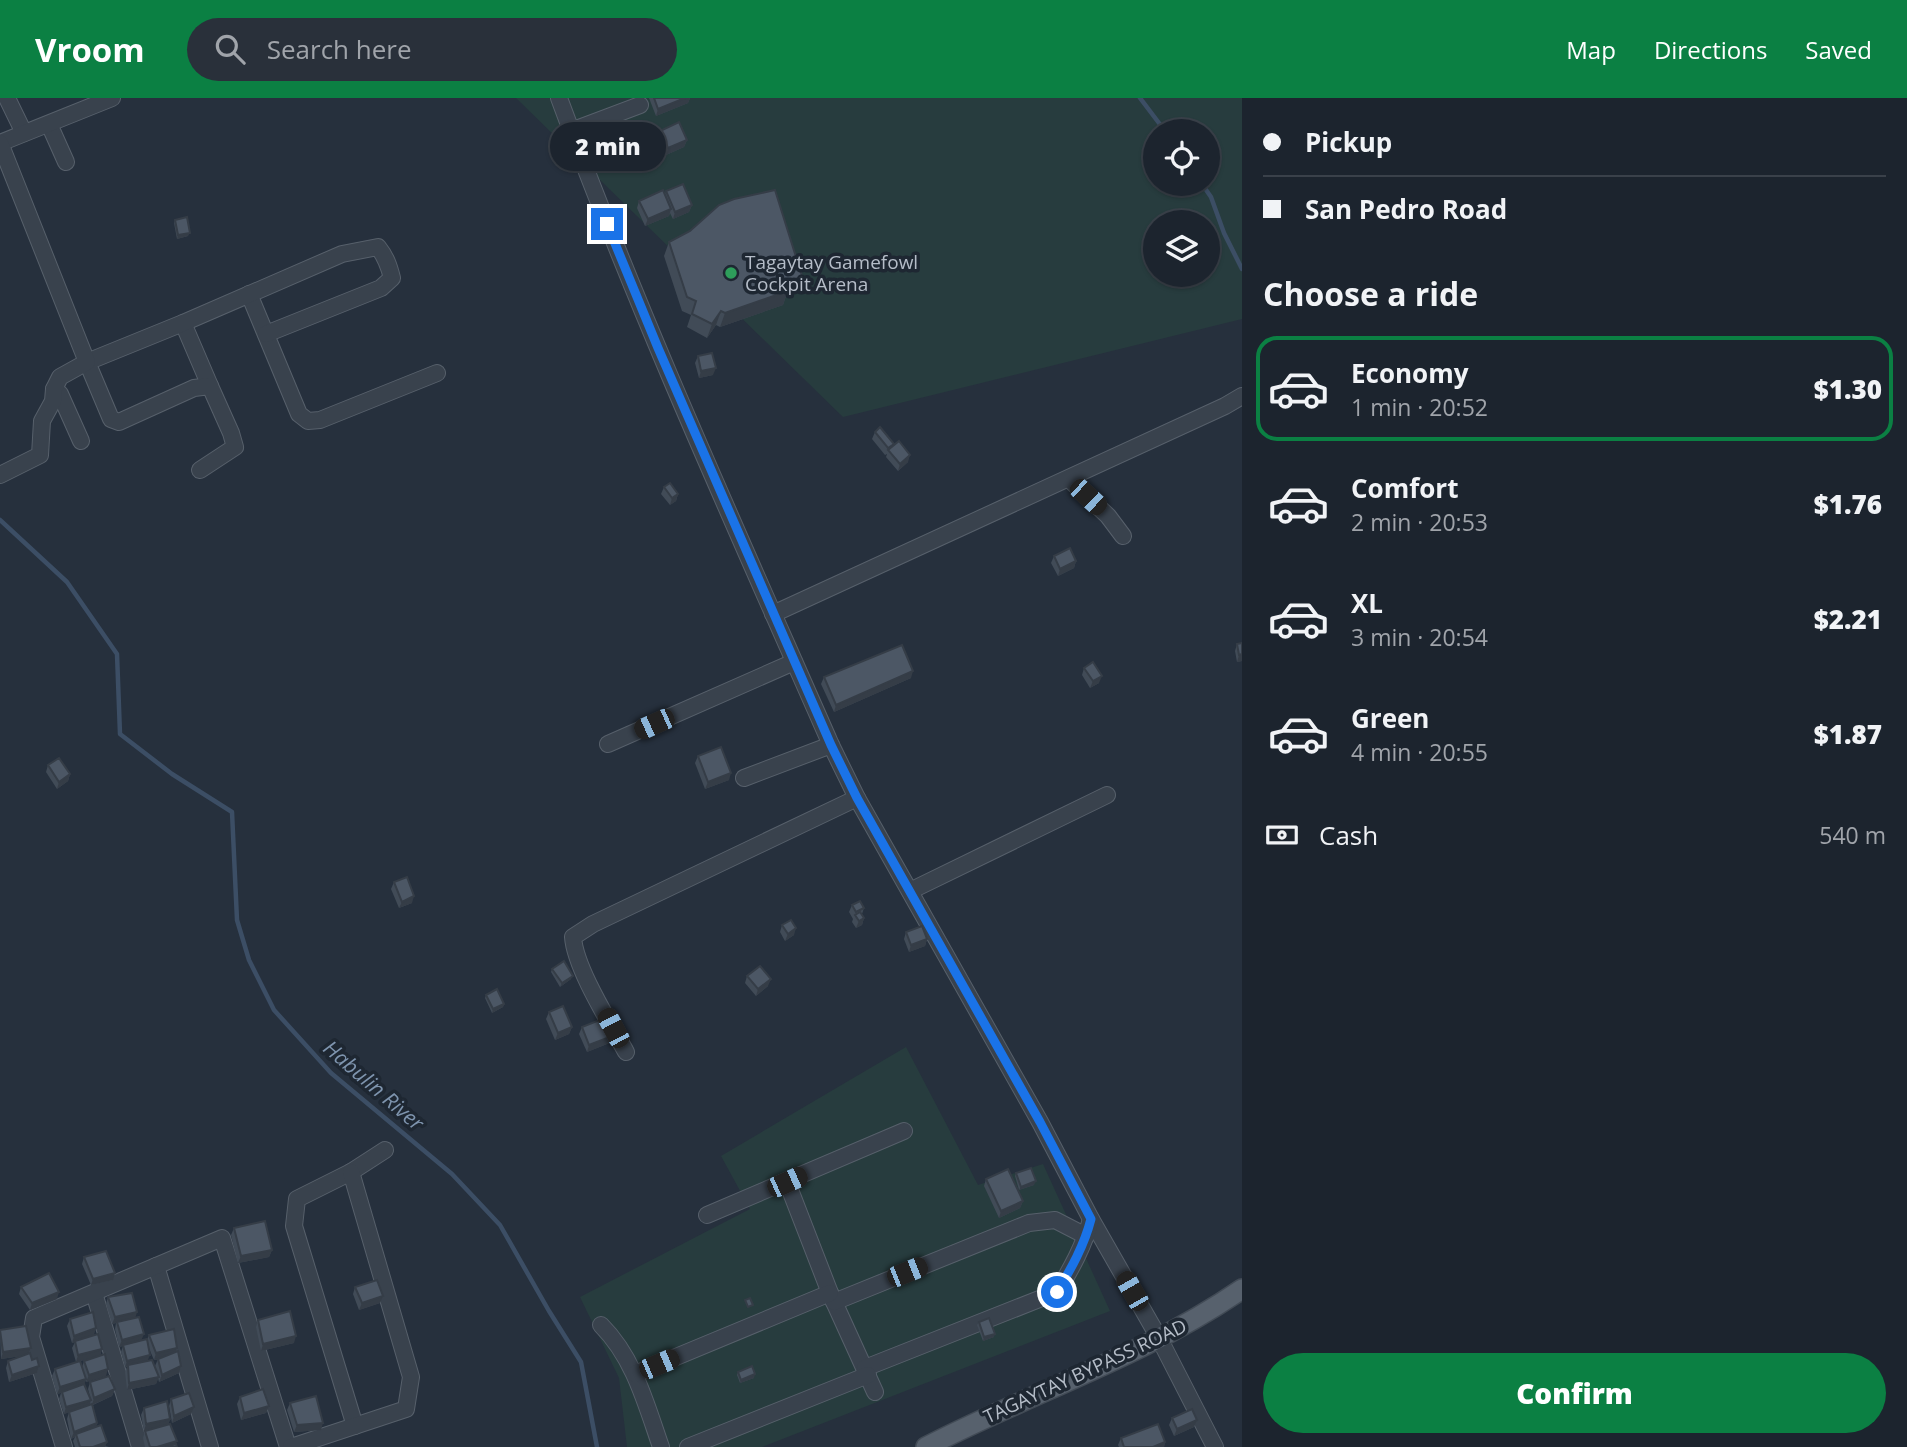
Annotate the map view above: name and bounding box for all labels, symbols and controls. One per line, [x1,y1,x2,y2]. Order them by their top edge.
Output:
search box [187,18,677,81]
text: Vroom [35,27,145,72]
icon: search [211,30,249,68]
text: Search here [267,31,412,67]
text: Map [1566,33,1616,66]
text: Directions [1654,33,1767,66]
text: Saved [1805,33,1872,66]
map controls [1143,119,1220,287]
button: locate [1143,119,1220,196]
callout: 2 min [549,122,665,172]
text: Pickup [1305,124,1392,160]
text: 2 min [575,130,641,162]
text: San Pedro Road [1305,191,1507,227]
route end [591,208,623,240]
button: layers [1143,210,1220,287]
place label: Tagaytay Gamefowl Cockpit Arena [745,249,918,297]
marker: Tagaytay Gamefowl Cockpit Arena [723,265,739,281]
text: Choose a ride [1263,272,1478,315]
text: Economy [1351,355,1469,391]
icon: car [1267,357,1330,420]
text: $1.30 [1814,371,1882,407]
text: 1 min · 20:52 [1351,391,1488,423]
text: Comfort [1351,470,1458,506]
icon: car [1267,472,1330,535]
car [1066,475,1111,519]
text: $1.76 [1814,486,1882,522]
text: 2 min · 20:53 [1351,506,1488,538]
text: XL [1351,585,1383,621]
icon: car [1267,587,1330,650]
text: $2.21 [1814,601,1882,637]
text: 3 min · 20:54 [1351,621,1488,653]
text: Green [1351,700,1429,736]
icon: car [1267,702,1330,765]
car [631,706,678,742]
text: $1.87 [1814,716,1882,752]
text: 4 min · 20:55 [1351,736,1488,768]
icon: cash [1263,816,1301,854]
text: Cash [1319,817,1378,853]
text: 540 m [1819,819,1886,851]
car [594,1005,633,1051]
water label: Habulin River [318,1034,431,1137]
car [764,1164,811,1200]
car [884,1254,931,1290]
car [1113,1268,1152,1314]
route start [1041,1276,1073,1308]
street label: TAGAYTAY BYPASS ROAD [979,1312,1191,1430]
car [636,1346,683,1382]
button: Confirm [1263,1353,1886,1433]

